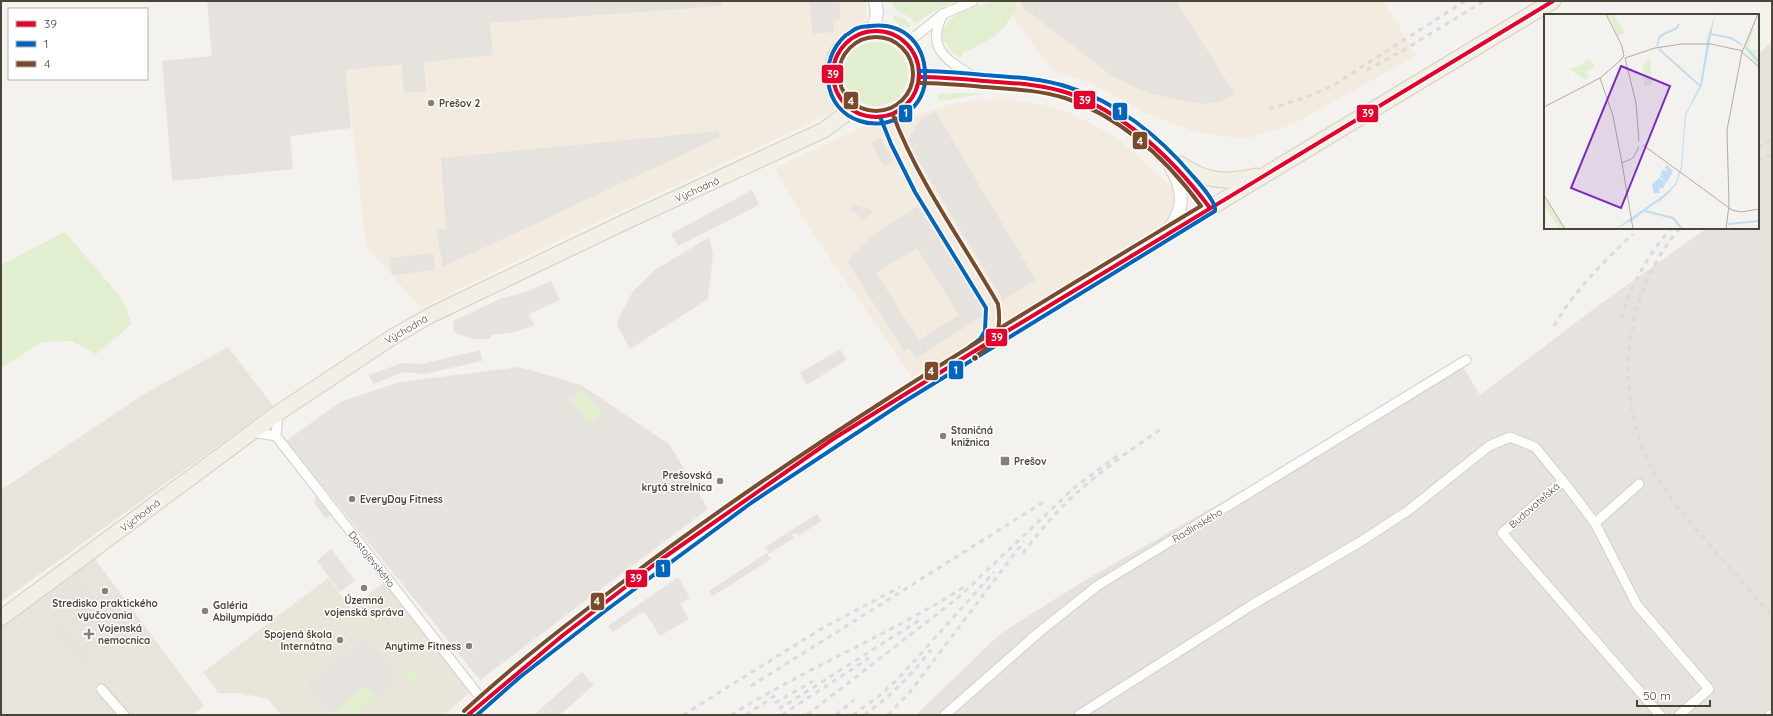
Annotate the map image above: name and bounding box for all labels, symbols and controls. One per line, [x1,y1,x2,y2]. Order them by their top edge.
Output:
legend [8,8,148,80]
inset map [1544,14,1759,229]
text: 39 [44,16,57,31]
text: 1 [44,36,48,51]
text: 4 [44,56,50,71]
line badge: 39 [821,64,844,84]
text: 39 [827,67,839,81]
line badge: 39 [1073,90,1096,110]
line badge: 4 [843,91,859,110]
text: 39 [1079,93,1091,107]
text: 4 [848,94,855,108]
place label: Prešov 2 [439,97,480,110]
marker: Prešov 2 [426,98,436,108]
line badge: 1 [1112,102,1128,121]
line badge: 1 [898,104,913,123]
text: 1 [1118,104,1122,118]
line badge: 39 [1356,104,1379,123]
text: 1 [904,106,908,120]
text: 39 [1362,106,1374,120]
line badge: 4 [1132,131,1148,150]
text: 4 [1137,134,1144,148]
street label: Východná [673,174,721,205]
street label: Východná [383,312,430,347]
line badge: 39 [985,328,1008,347]
text: 39 [991,330,1003,344]
unlabelled marker [970,353,980,363]
line badge: 1 [948,360,964,380]
line badge: 4 [924,361,939,381]
text: 1 [954,363,958,377]
text: 4 [928,364,935,378]
place label: Staničná knižnica [951,424,993,449]
marker: Staničná knižnica [938,431,948,441]
marker: Prešov [999,455,1011,467]
place label: Prešov [1014,455,1047,468]
place label: Prešovská krytá strelnica [642,469,712,494]
marker: Prešovská krytá strelnica [715,476,725,486]
street label: Budovateľská [1506,480,1562,531]
place label: EveryDay Fitness [360,493,443,506]
marker: EveryDay Fitness [347,494,357,504]
street label: Východná [118,496,163,535]
street label: Radlinského [1170,505,1225,545]
street label: Dostojevského [346,528,398,590]
line badge: 1 [655,559,671,578]
text: 1 [661,561,665,575]
line badge: 39 [625,569,648,588]
text: 39 [630,571,642,585]
marker: Územná vojenská správa [359,583,369,593]
marker: Stredisko praktického vyučovania [100,586,110,596]
line badge: 4 [590,592,605,611]
place label: Územná vojenská správa [324,594,404,619]
text: 4 [594,594,601,608]
place label: Stredisko praktického vyučovania [52,597,158,622]
place label: Galéria Abilympiáda [213,599,273,624]
marker: Galéria Abilympiáda [200,606,210,616]
place label: Vojenská nemocnica [98,622,150,647]
marker: Vojenská nemocnica [83,628,95,640]
place label: Spojená škola Internátna [264,628,332,653]
marker: Spojená škola Internátna [335,635,345,645]
place label: Anytime Fitness [385,640,461,653]
marker: Anytime Fitness [464,641,474,651]
scale bar [1637,682,1710,708]
text: 50 m [1643,688,1671,703]

